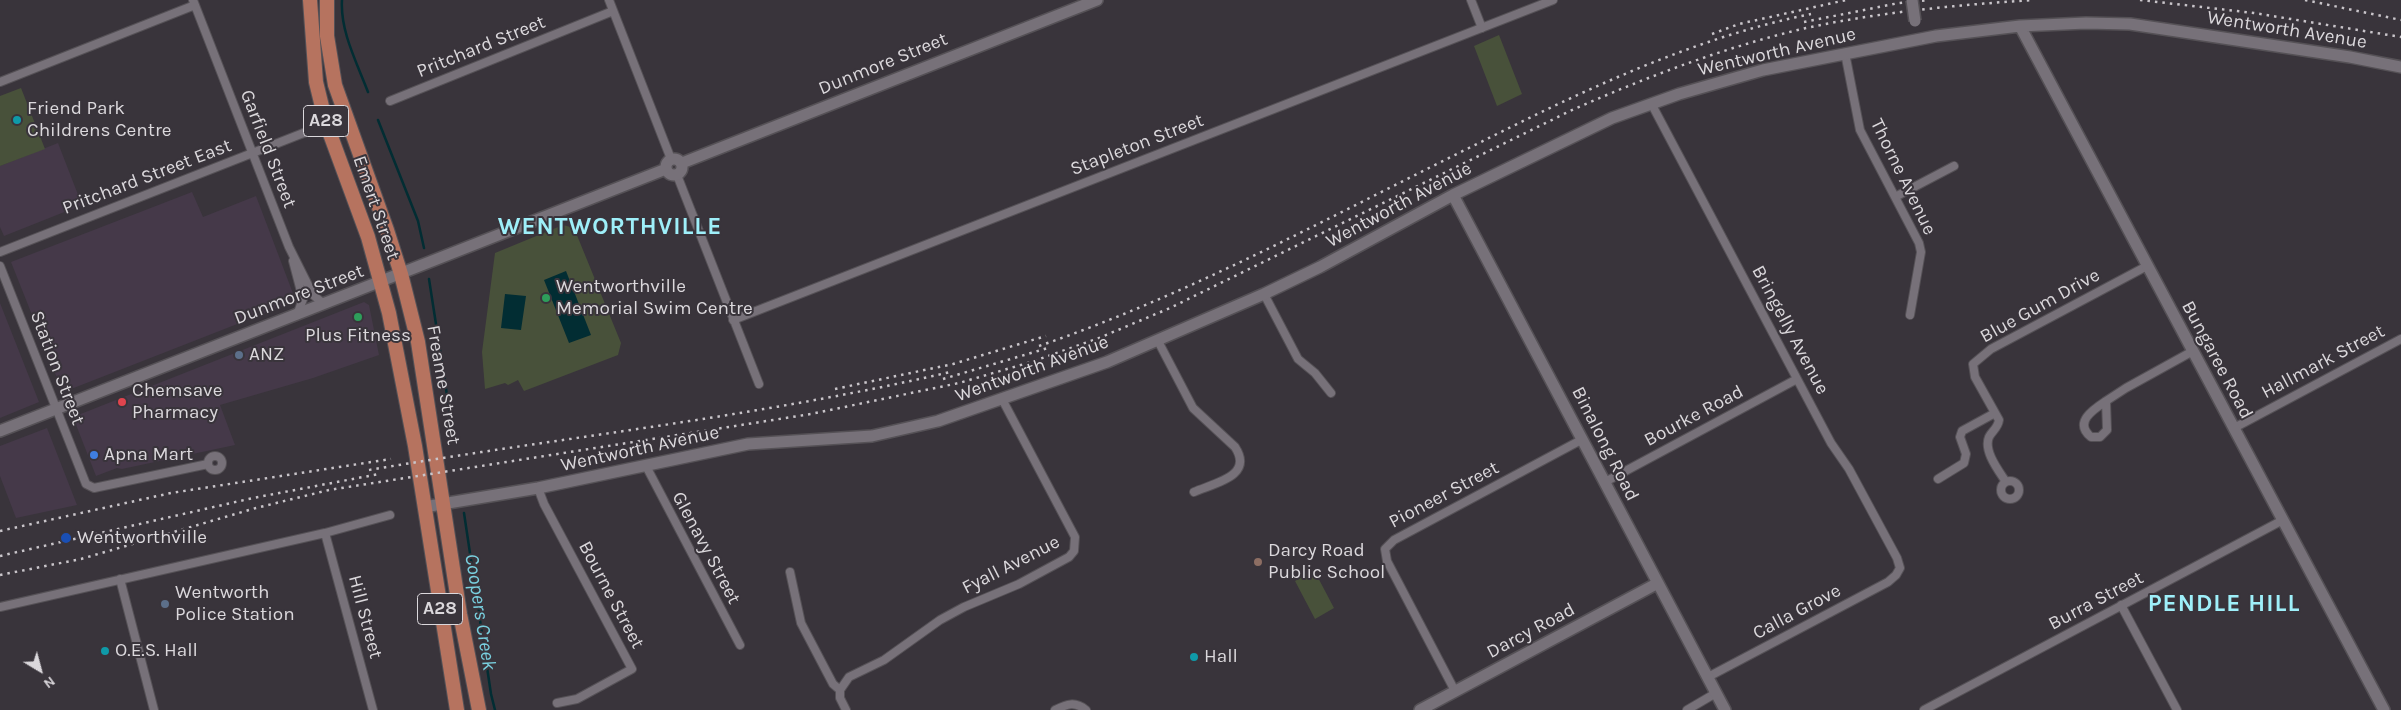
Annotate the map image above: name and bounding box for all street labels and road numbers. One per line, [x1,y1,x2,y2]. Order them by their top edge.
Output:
street label: Wentworth Avenue [2206,6,2368,54]
street label: Pritchard Street [413,11,549,83]
street label: Wentworth Avenue [1696,23,1858,81]
street label: Dunmore Street [815,28,951,100]
street label: Garfield Street [235,87,301,211]
road number: A28 [304,105,348,136]
street label: Stapleton Street [1067,109,1207,181]
street label: Thorne Avenue [1865,115,1941,239]
street label: Pritchard Street East [59,134,235,220]
street label: Emert Street [347,153,405,263]
street label: Wentworth Avenue [1322,157,1476,253]
street label: Dunmore Street [231,260,367,330]
street label: Bringelly Avenue [1746,262,1834,398]
street label: Blue Gum Drive [1976,264,2104,348]
street label: Bungaree Road [2176,297,2258,423]
street label: Station Street [25,308,89,428]
street label: Hallmark Street [2257,320,2389,404]
street label: Freame Street [421,323,465,447]
street label: Wentworth Avenue [952,331,1112,407]
street label: Bourke Road [1640,380,1748,452]
street label: Binalong Road [1566,383,1644,505]
street label: Wentworth Avenue [559,421,721,477]
street label: Pioneer Street [1385,457,1503,533]
street label: Glenavy Street [667,488,745,608]
street label: Fyall Avenue [958,531,1064,599]
street label: Bourne Street [573,537,649,653]
street label: Burra Street [2045,566,2147,636]
street label: Hill Street [343,573,387,661]
street label: Calla Grove [1749,579,1845,645]
road number: A28 [418,594,462,624]
street label: Darcy Road [1483,598,1579,664]

